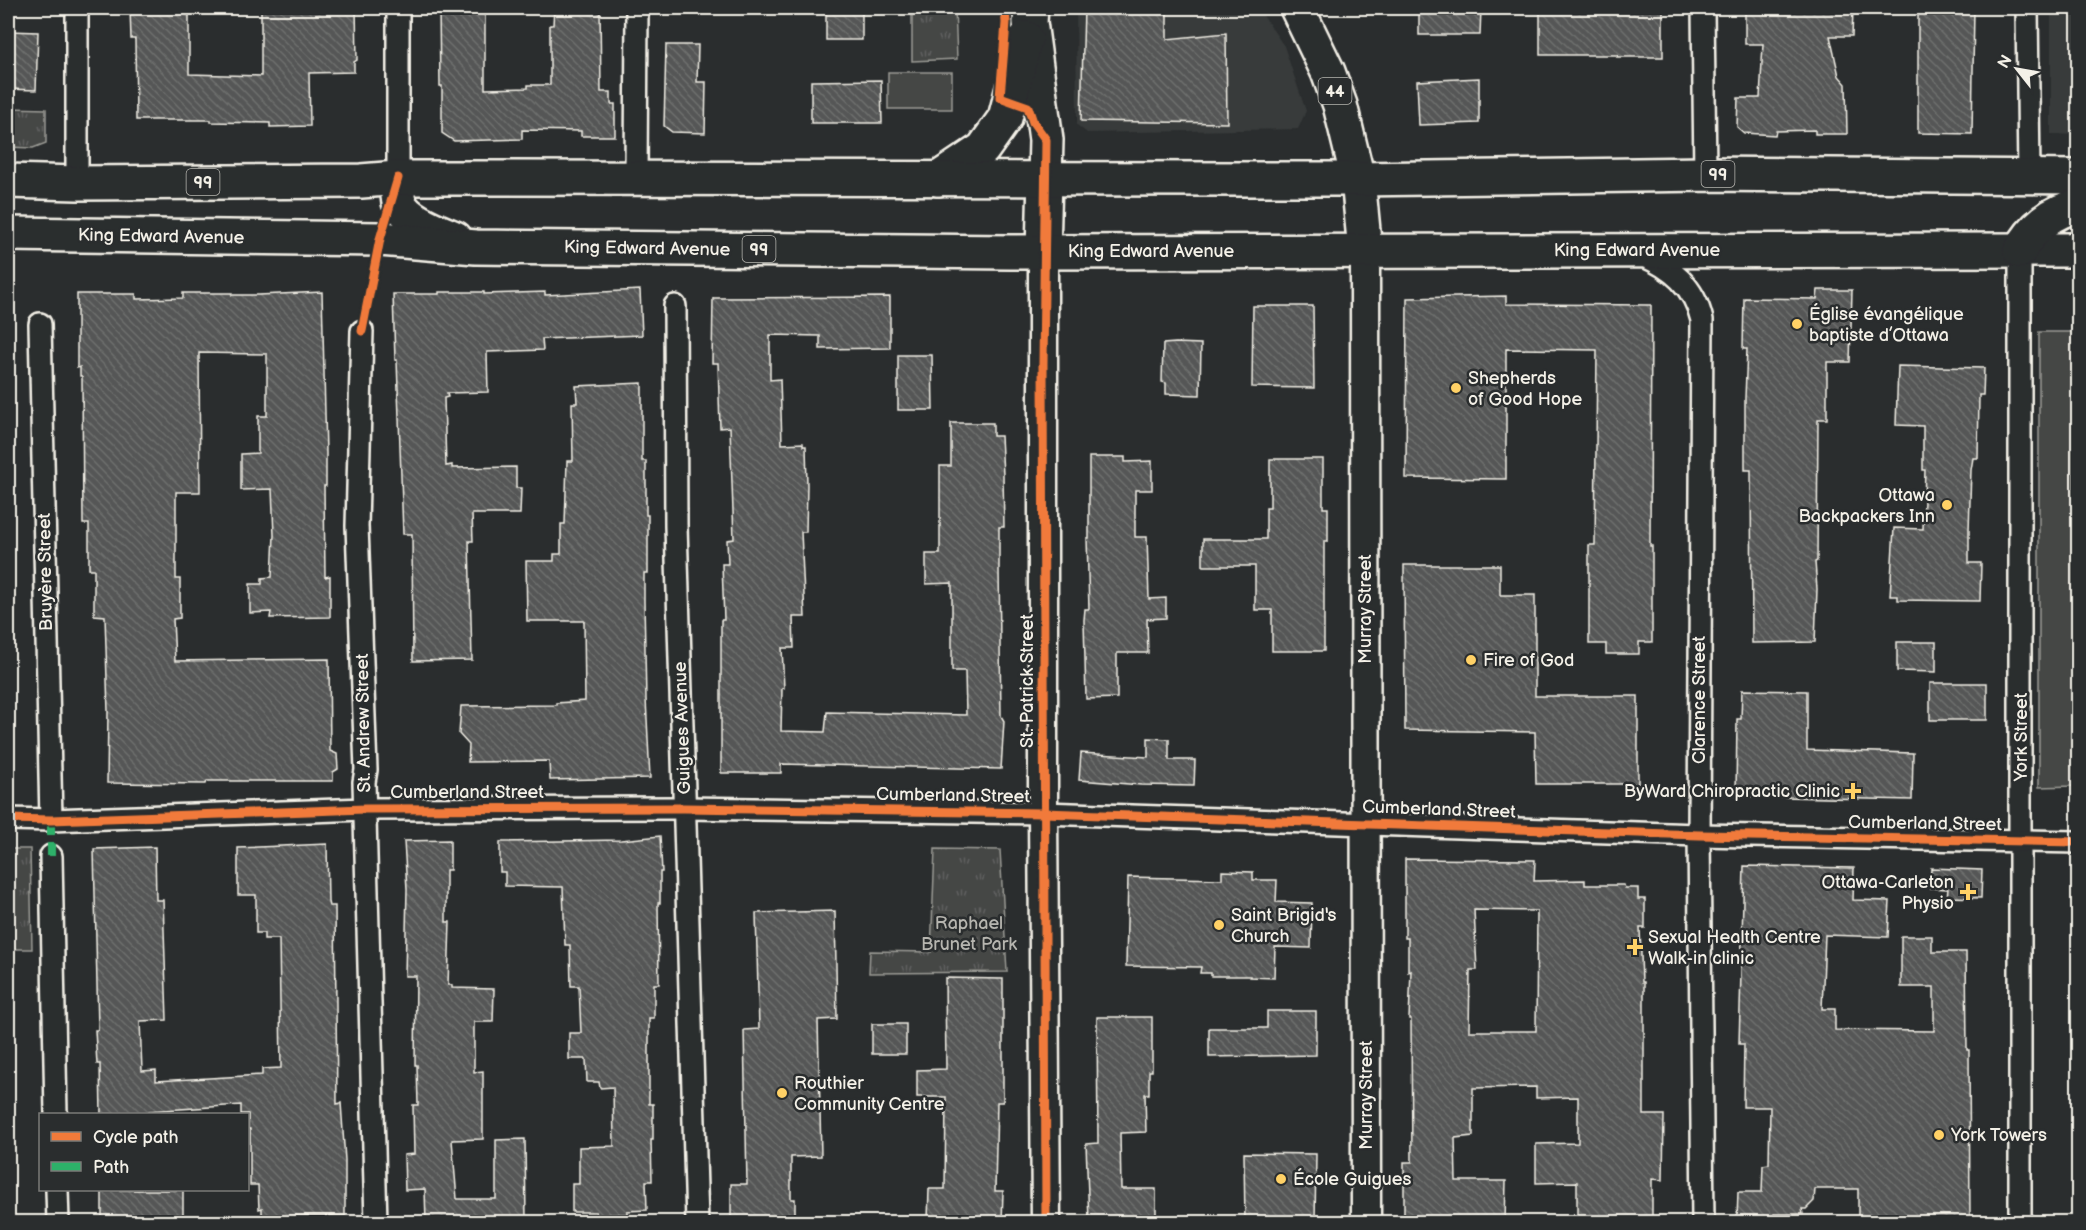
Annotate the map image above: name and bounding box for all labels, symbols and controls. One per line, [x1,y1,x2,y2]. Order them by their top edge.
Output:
north arrow [1987,39,2047,99]
text: N [1994,52,2017,72]
road number: 44 [1318,78,1352,104]
road number: 99 [1702,161,1734,187]
road number: 99 [186,169,220,195]
street label: King Edward Avenue [78,225,245,248]
road number: 99 [742,236,776,262]
street label: King Edward Avenue [564,237,731,260]
street label: King Edward Avenue [1554,240,1721,261]
street label: King Edward Avenue [1068,241,1235,262]
place label: Église évangélique baptiste d’Ottawa [1809,302,1964,346]
marker: Église évangélique baptiste d’Ottawa [1790,317,1804,331]
place label: Shepherds of Good Hope [1468,368,1583,410]
marker: Shepherds of Good Hope [1449,381,1463,395]
place label: Ottawa Backpackers Inn [1799,485,1935,527]
marker: Ottawa Backpackers Inn [1940,498,1954,512]
street label: Bruyère Street [34,512,57,631]
street label: Murray Street [1355,554,1376,664]
street label: St. Patrick Street [1017,613,1038,748]
street label: Clarence Street [1689,636,1710,764]
place label: Fire of God [1483,650,1574,671]
street label: St. Andrew Street [352,653,375,793]
marker: Fire of God [1464,653,1478,667]
street label: Guigues Avenue [670,661,695,795]
street label: York Street [2011,692,2032,782]
place label: ByWard Chiropractic Clinic [1624,781,1840,802]
street label: Cumberland Street [390,782,544,803]
marker: ByWard Chiropractic Clinic [1844,782,1862,800]
street label: Cumberland Street [876,784,1030,807]
street label: Cumberland Street [1362,796,1517,823]
street label: Cumberland Street [1848,812,2002,835]
place label: Ottawa-Carleton Physio [1821,872,1954,914]
marker: Ottawa-Carleton Physio [1959,883,1977,901]
place label: Saint Brigid's Church [1231,905,1337,947]
park label: Raphael Brunet Park [921,913,1017,955]
marker: Saint Brigid's Church [1212,918,1226,932]
place label: Sexual Health Centre Walk-in clinic [1648,927,1821,969]
marker: Sexual Health Centre Walk-in clinic [1626,938,1644,956]
street label: Murray Street [1356,1040,1377,1150]
place label: Routhier Community Centre [794,1073,945,1115]
marker: Routhier Community Centre [775,1086,789,1100]
legend [39,1113,249,1191]
place label: York Towers [1950,1125,2047,1146]
text: Cycle path [93,1127,179,1148]
marker: York Towers [1932,1128,1946,1142]
text: Path [93,1157,129,1178]
place label: École Guigues [1293,1167,1412,1190]
marker: École Guigues [1274,1172,1288,1186]

